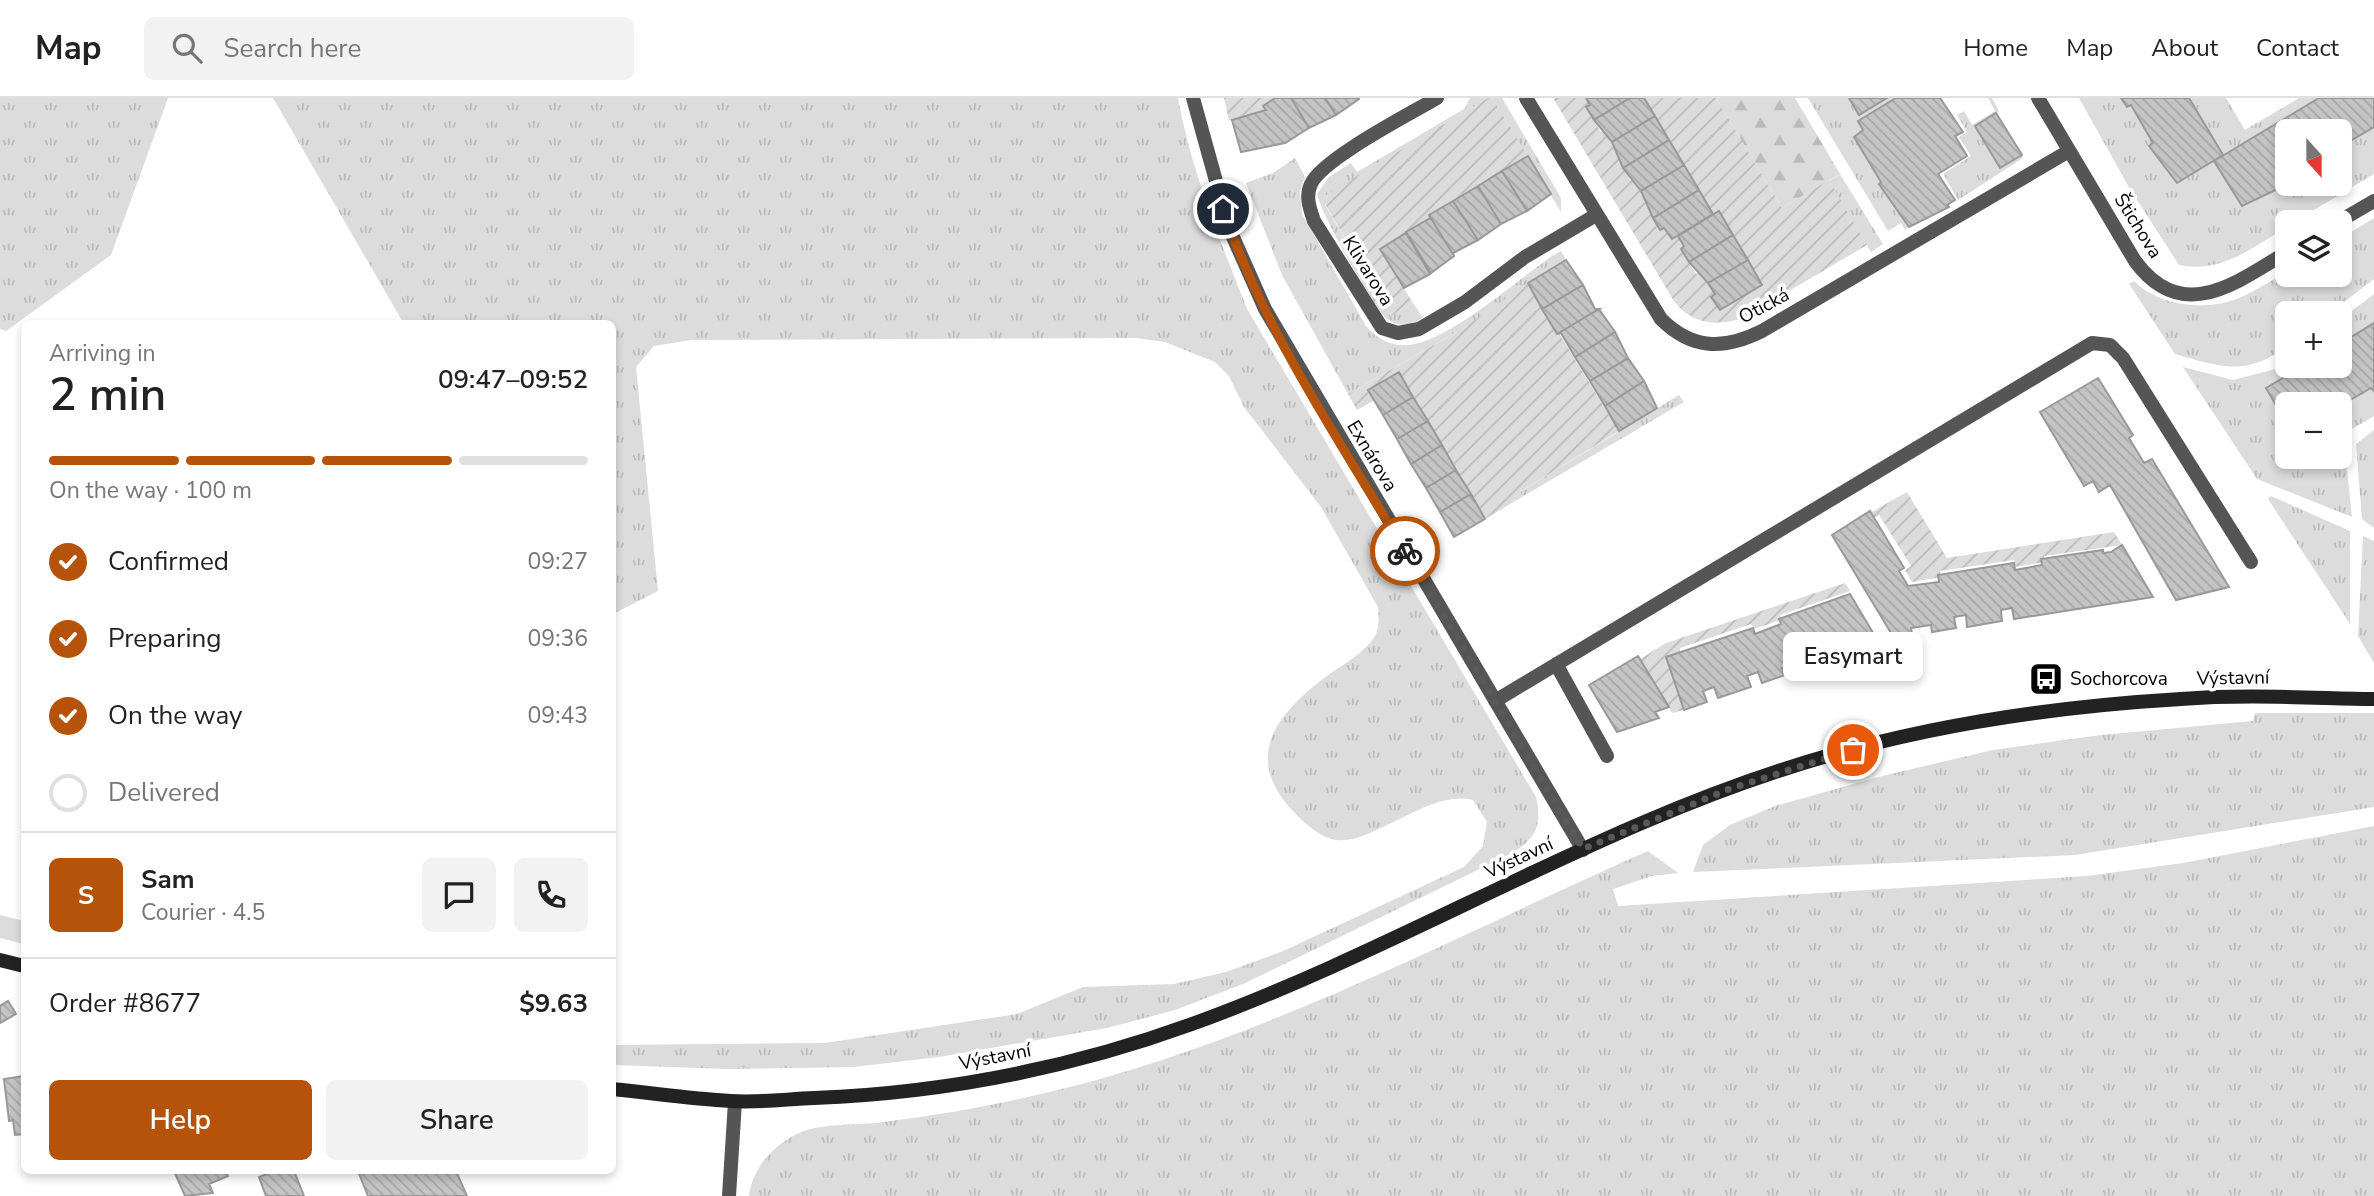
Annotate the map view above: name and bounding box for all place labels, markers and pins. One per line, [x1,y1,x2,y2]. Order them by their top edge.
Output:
pin [1193,179,1253,239]
callout: Easymart [1783,631,1923,680]
bus stop icon: Sochorcova [2027,660,2065,698]
place label: Sochorcova [2070,666,2168,692]
pin [1823,720,1883,780]

